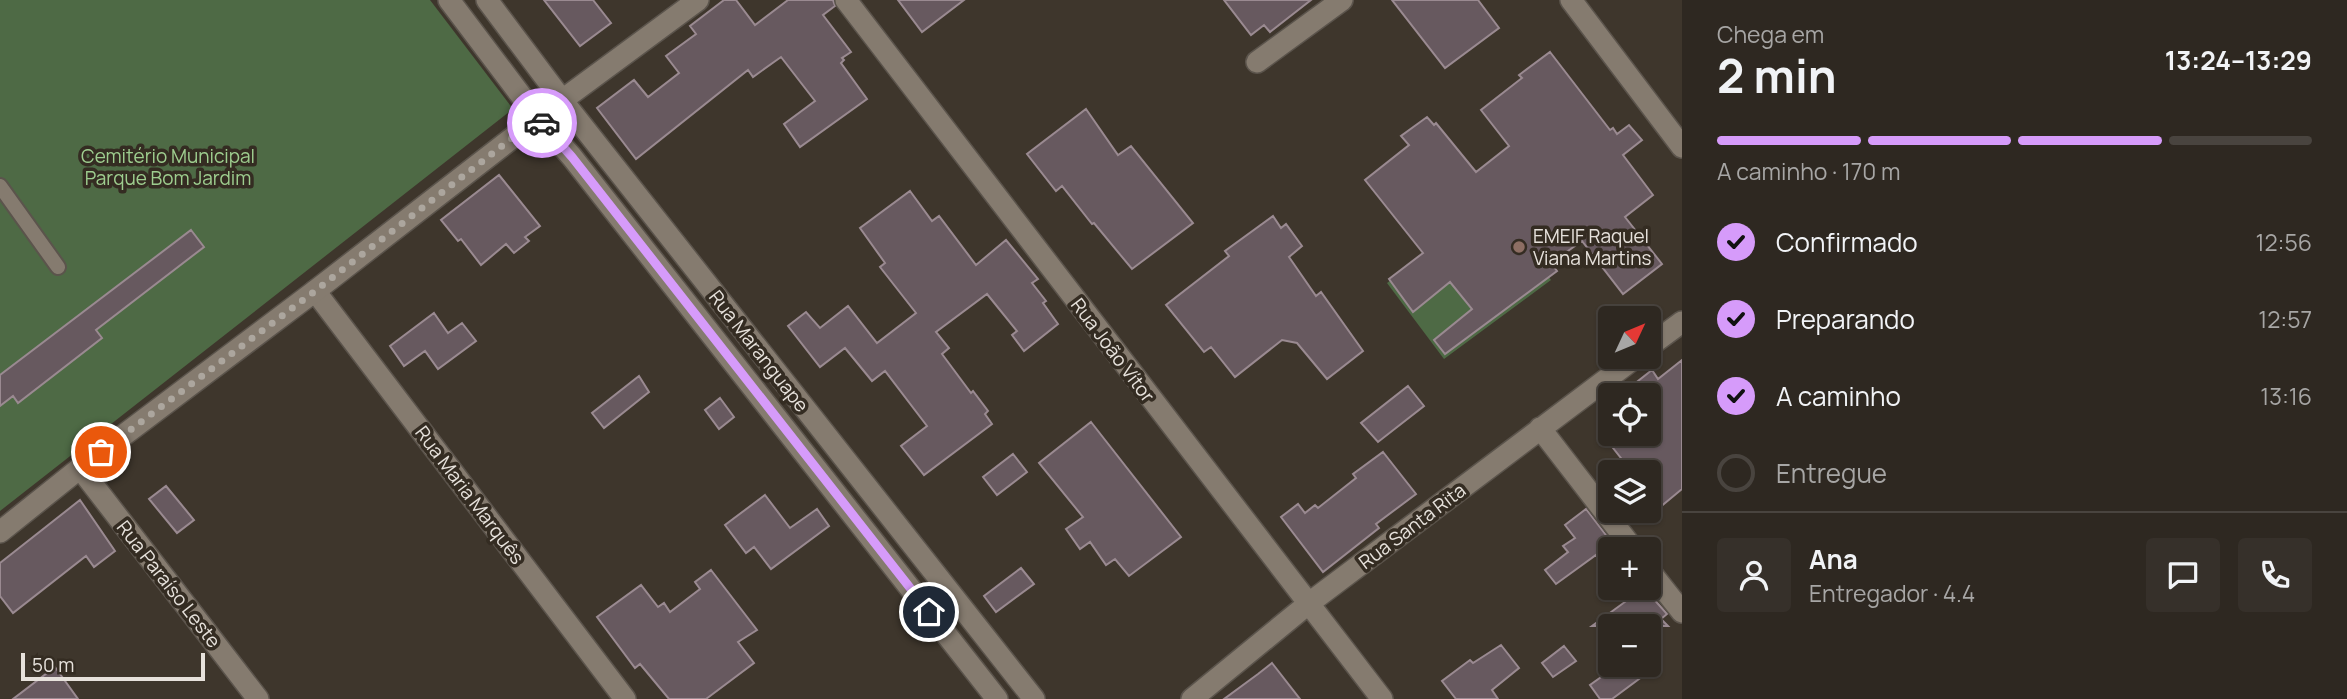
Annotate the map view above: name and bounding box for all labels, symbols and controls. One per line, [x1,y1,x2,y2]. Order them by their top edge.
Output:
text: Chega em [1717,18,1824,50]
text: 13:24–13:29 [2165,42,2312,78]
text: 2 min [1717,44,1837,107]
courier [507,88,577,158]
icon: car [523,104,561,142]
park label: Cemitério Municipal Parque Bom Jardim [81,143,255,191]
text: A caminho · 170 m [1717,155,1900,187]
place label: EMEIF Raquel Viana Martins [1533,223,1651,271]
icon: check [1717,223,1755,261]
text: Confirmado [1776,224,1918,260]
text: 12:56 [2255,226,2312,258]
marker: EMEIF Raquel Viana Martins [1511,239,1527,255]
street label: Rua Maranguape [703,285,815,417]
street label: Rua João Vítor [1065,293,1161,407]
icon: check [1717,300,1755,338]
text: Preparando [1776,301,1915,337]
text: 12:57 [2258,303,2312,335]
north arrow [1598,306,1661,369]
map controls [1598,306,1661,677]
icon: check [1717,377,1755,415]
text: A caminho [1776,378,1901,414]
text: 13:16 [2260,380,2312,412]
button: locate [1598,383,1661,446]
street label: Rua Maria Marquês [409,421,531,569]
pin [71,422,131,482]
icon: bag [82,433,120,471]
text: Entregue [1776,455,1887,491]
button: layers [1598,460,1661,523]
street label: Rua Santa Rita [1353,477,1471,575]
street label: Rua Paraíso Leste [111,515,227,653]
button: + [1598,537,1661,600]
button: person [1717,538,1791,612]
button: chat [2146,538,2220,612]
button: phone [2238,538,2312,612]
text: Ana [1809,541,1858,577]
text: Entregador · 4.4 [1809,577,1975,609]
pin [899,582,959,642]
icon: home [910,593,948,631]
button: − [1598,614,1661,677]
scale bar [21,650,205,682]
text: 50 m [32,652,74,678]

